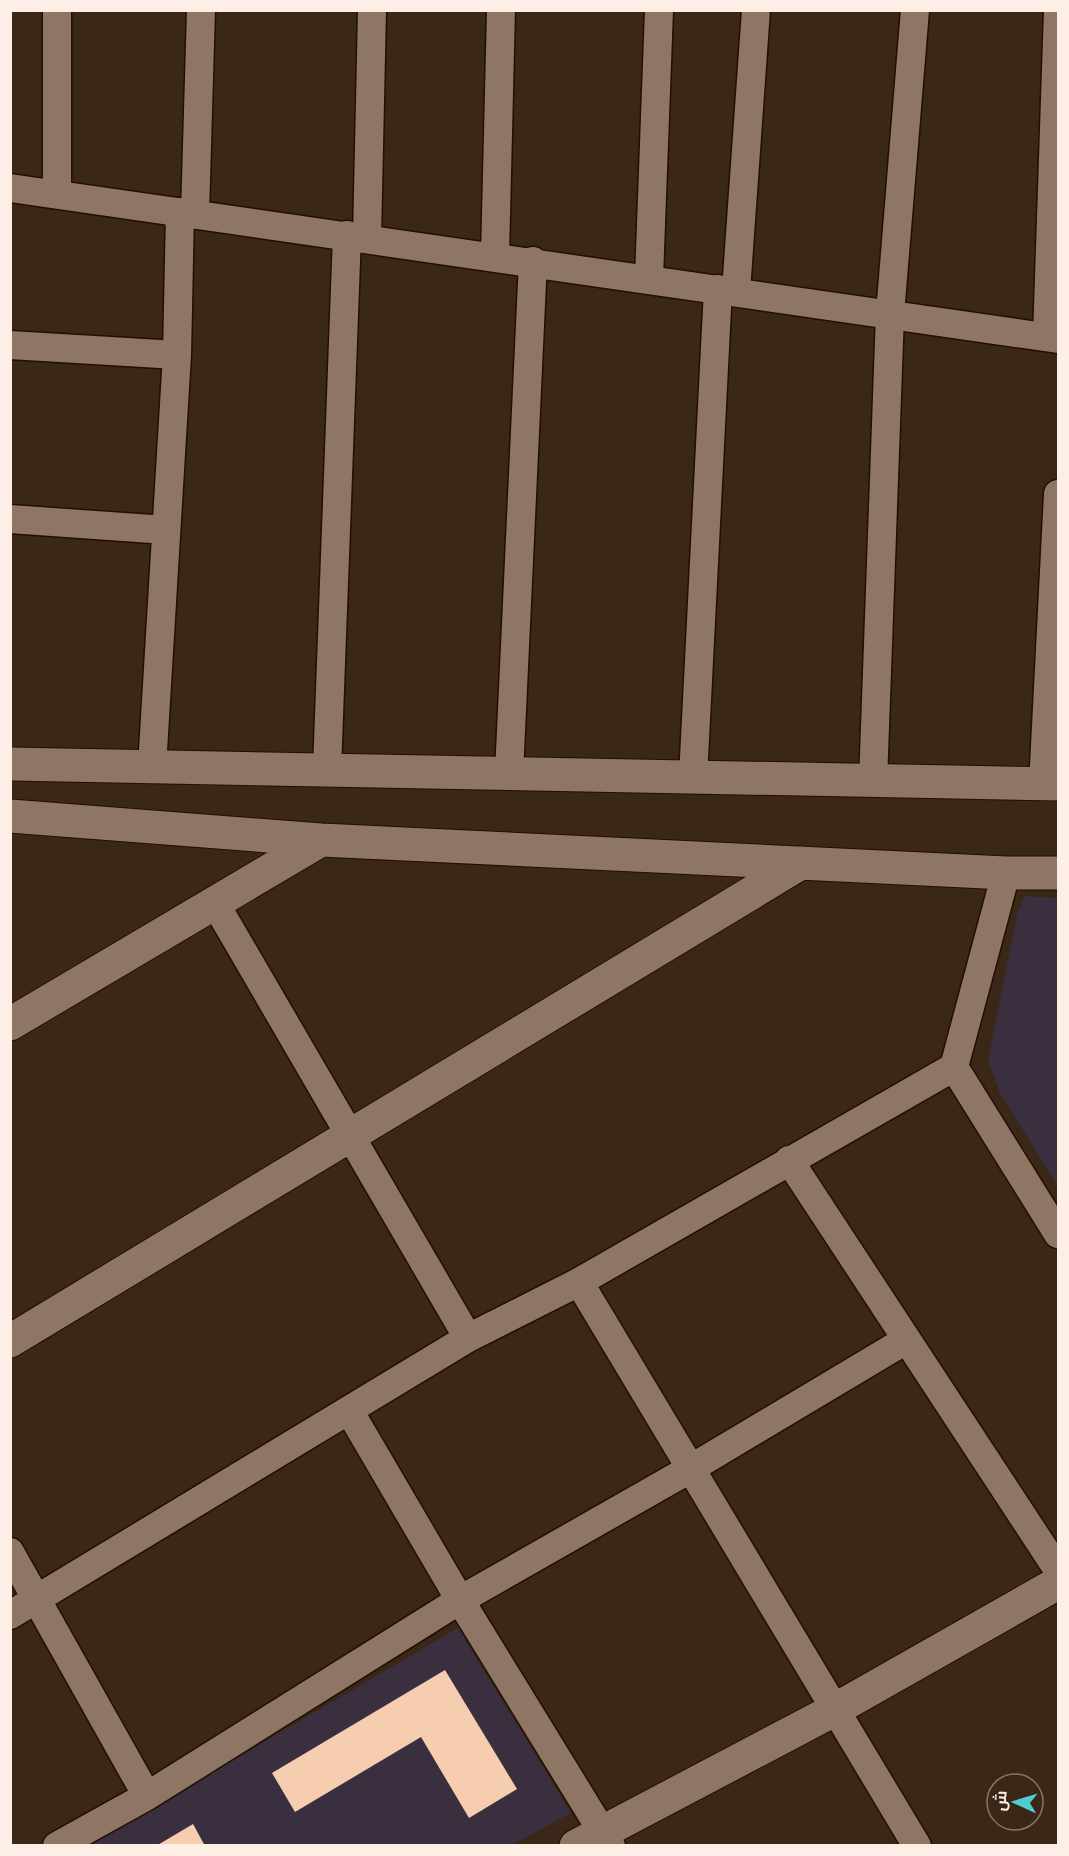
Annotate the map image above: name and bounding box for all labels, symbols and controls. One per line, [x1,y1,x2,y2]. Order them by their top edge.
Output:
north arrow [985,1772,1045,1832]
text: ش [990,1790,1011,1812]

